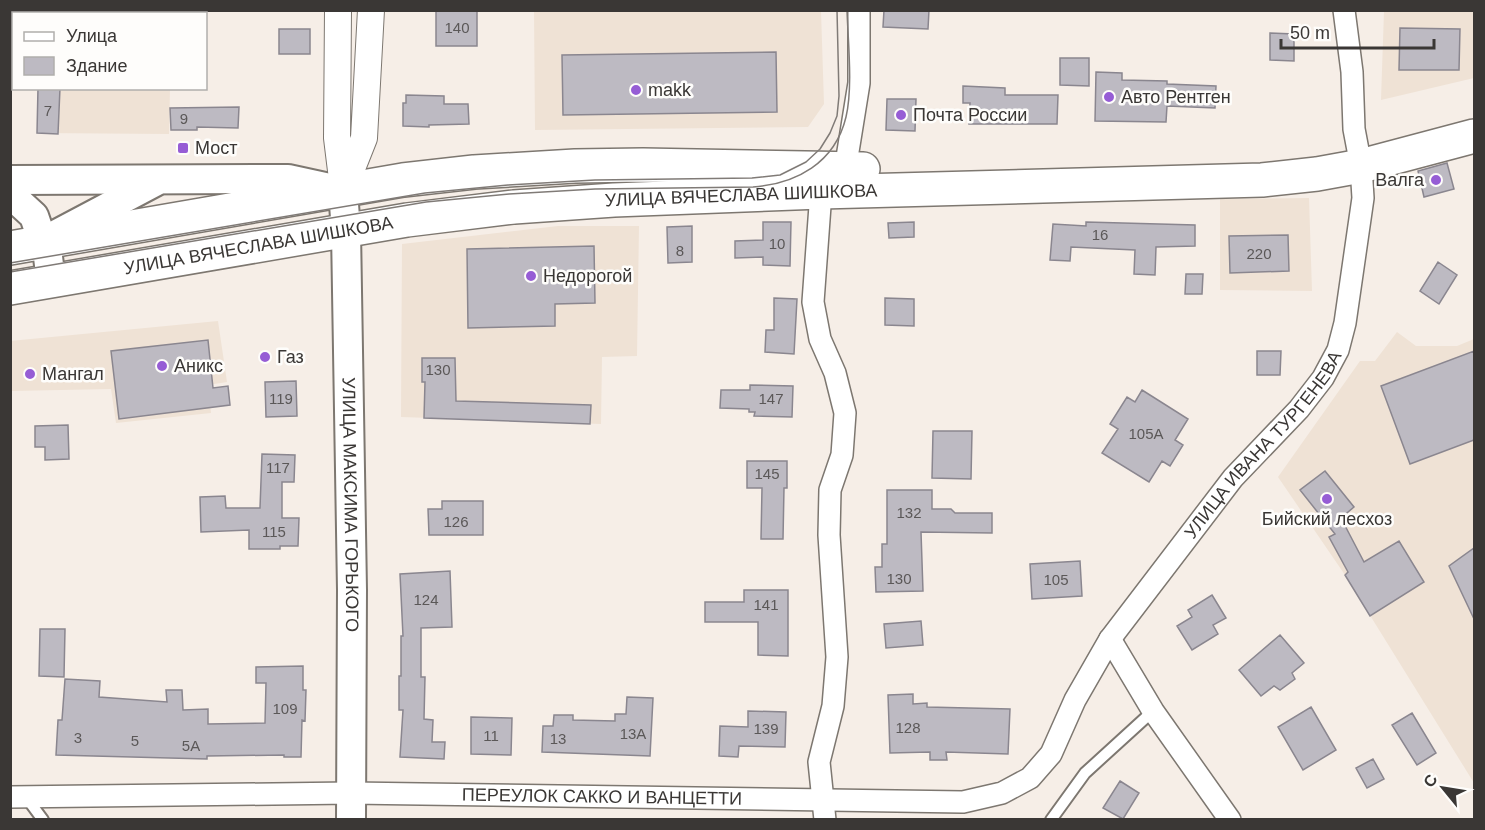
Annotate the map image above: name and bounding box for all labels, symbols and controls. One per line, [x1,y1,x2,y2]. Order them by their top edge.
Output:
legend [12,12,207,90]
scale bar [1281,12,1434,50]
house number: 140 [444,19,470,36]
text: 50 m [1290,23,1330,43]
text: Улица [66,26,118,46]
text: Здание [66,56,127,76]
place label: makk [648,80,692,100]
marker: makk [629,83,643,97]
place label: Авто Рентген [1121,87,1231,107]
marker: Авто Рентген [1102,90,1116,104]
house number: 7 [44,102,52,119]
place label: Почта России [913,105,1027,125]
marker: Почта России [894,108,908,122]
house number: 9 [180,110,188,127]
place label: Мост [195,138,237,158]
marker: Мост [176,141,190,155]
place label: Валга [1375,170,1425,190]
marker: Валга [1429,173,1443,187]
street label: УЛИЦА ВЯЧЕСЛАВА ШИШКОВА [604,180,878,211]
street label: УЛИЦА ВЯЧЕСЛАВА ШИШКОВА [122,213,394,278]
house number: 16 [1092,226,1108,243]
house number: 10 [769,235,785,252]
house number: 8 [676,242,684,259]
house number: 220 [1246,245,1272,262]
place label: Недорогой [543,266,632,286]
marker: Недорогой [524,269,538,283]
place label: Газ [277,347,304,367]
street label: УЛИЦА ИВАНА ТУРГЕНЕВА [1181,348,1346,542]
marker: Газ [258,350,272,364]
place label: Аникс [174,356,223,376]
marker: Аникс [155,359,169,373]
house number: 130 [425,361,451,378]
place label: Мангал [42,364,104,384]
marker: Мангал [23,367,37,381]
street label: УЛИЦА МАКСИМА ГОРЬКОГО [338,377,362,632]
house number: 119 [269,390,293,407]
house number: 147 [758,390,784,407]
house number: 105А [1128,425,1164,442]
house number: 117 [266,459,290,476]
house number: 145 [754,465,780,482]
marker: Бийский лесхоз [1320,492,1334,506]
house number: 132 [896,504,922,521]
place label: Бийский лесхоз [1262,509,1392,529]
house number: 126 [443,513,469,530]
house number: 115 [262,523,286,540]
house number: 130 [886,570,912,587]
house number: 105 [1043,571,1069,588]
house number: 124 [413,591,439,608]
house number: 141 [753,596,779,613]
house number: 109 [272,700,298,717]
house number: 128 [895,719,921,736]
house number: 139 [753,720,779,737]
house number: 13А [620,725,646,742]
house number: 11 [483,727,499,744]
house number: 3 [74,729,82,746]
house number: 13 [550,730,566,747]
house number: 5 [131,732,139,749]
house number: 5А [182,737,200,754]
north arrow [1413,758,1473,818]
text: С [1420,771,1441,790]
street label: ПЕРЕУЛОК САККО И ВАНЦЕТТИ [462,785,742,809]

